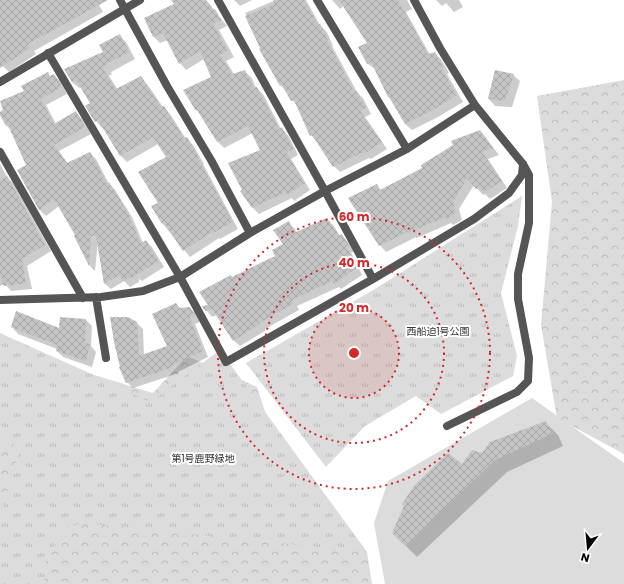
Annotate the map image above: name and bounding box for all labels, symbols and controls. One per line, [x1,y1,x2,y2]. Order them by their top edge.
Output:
text: 60 m [339,208,370,225]
text: 40 m [338,254,370,271]
text: 20 m [339,299,369,316]
park label: 西船迫1号公園 [406,324,470,339]
centre of rings [347,346,361,360]
park label: 第1号鹿野緑地 [171,451,236,466]
north arrow [568,528,608,568]
text: N [579,549,591,566]

